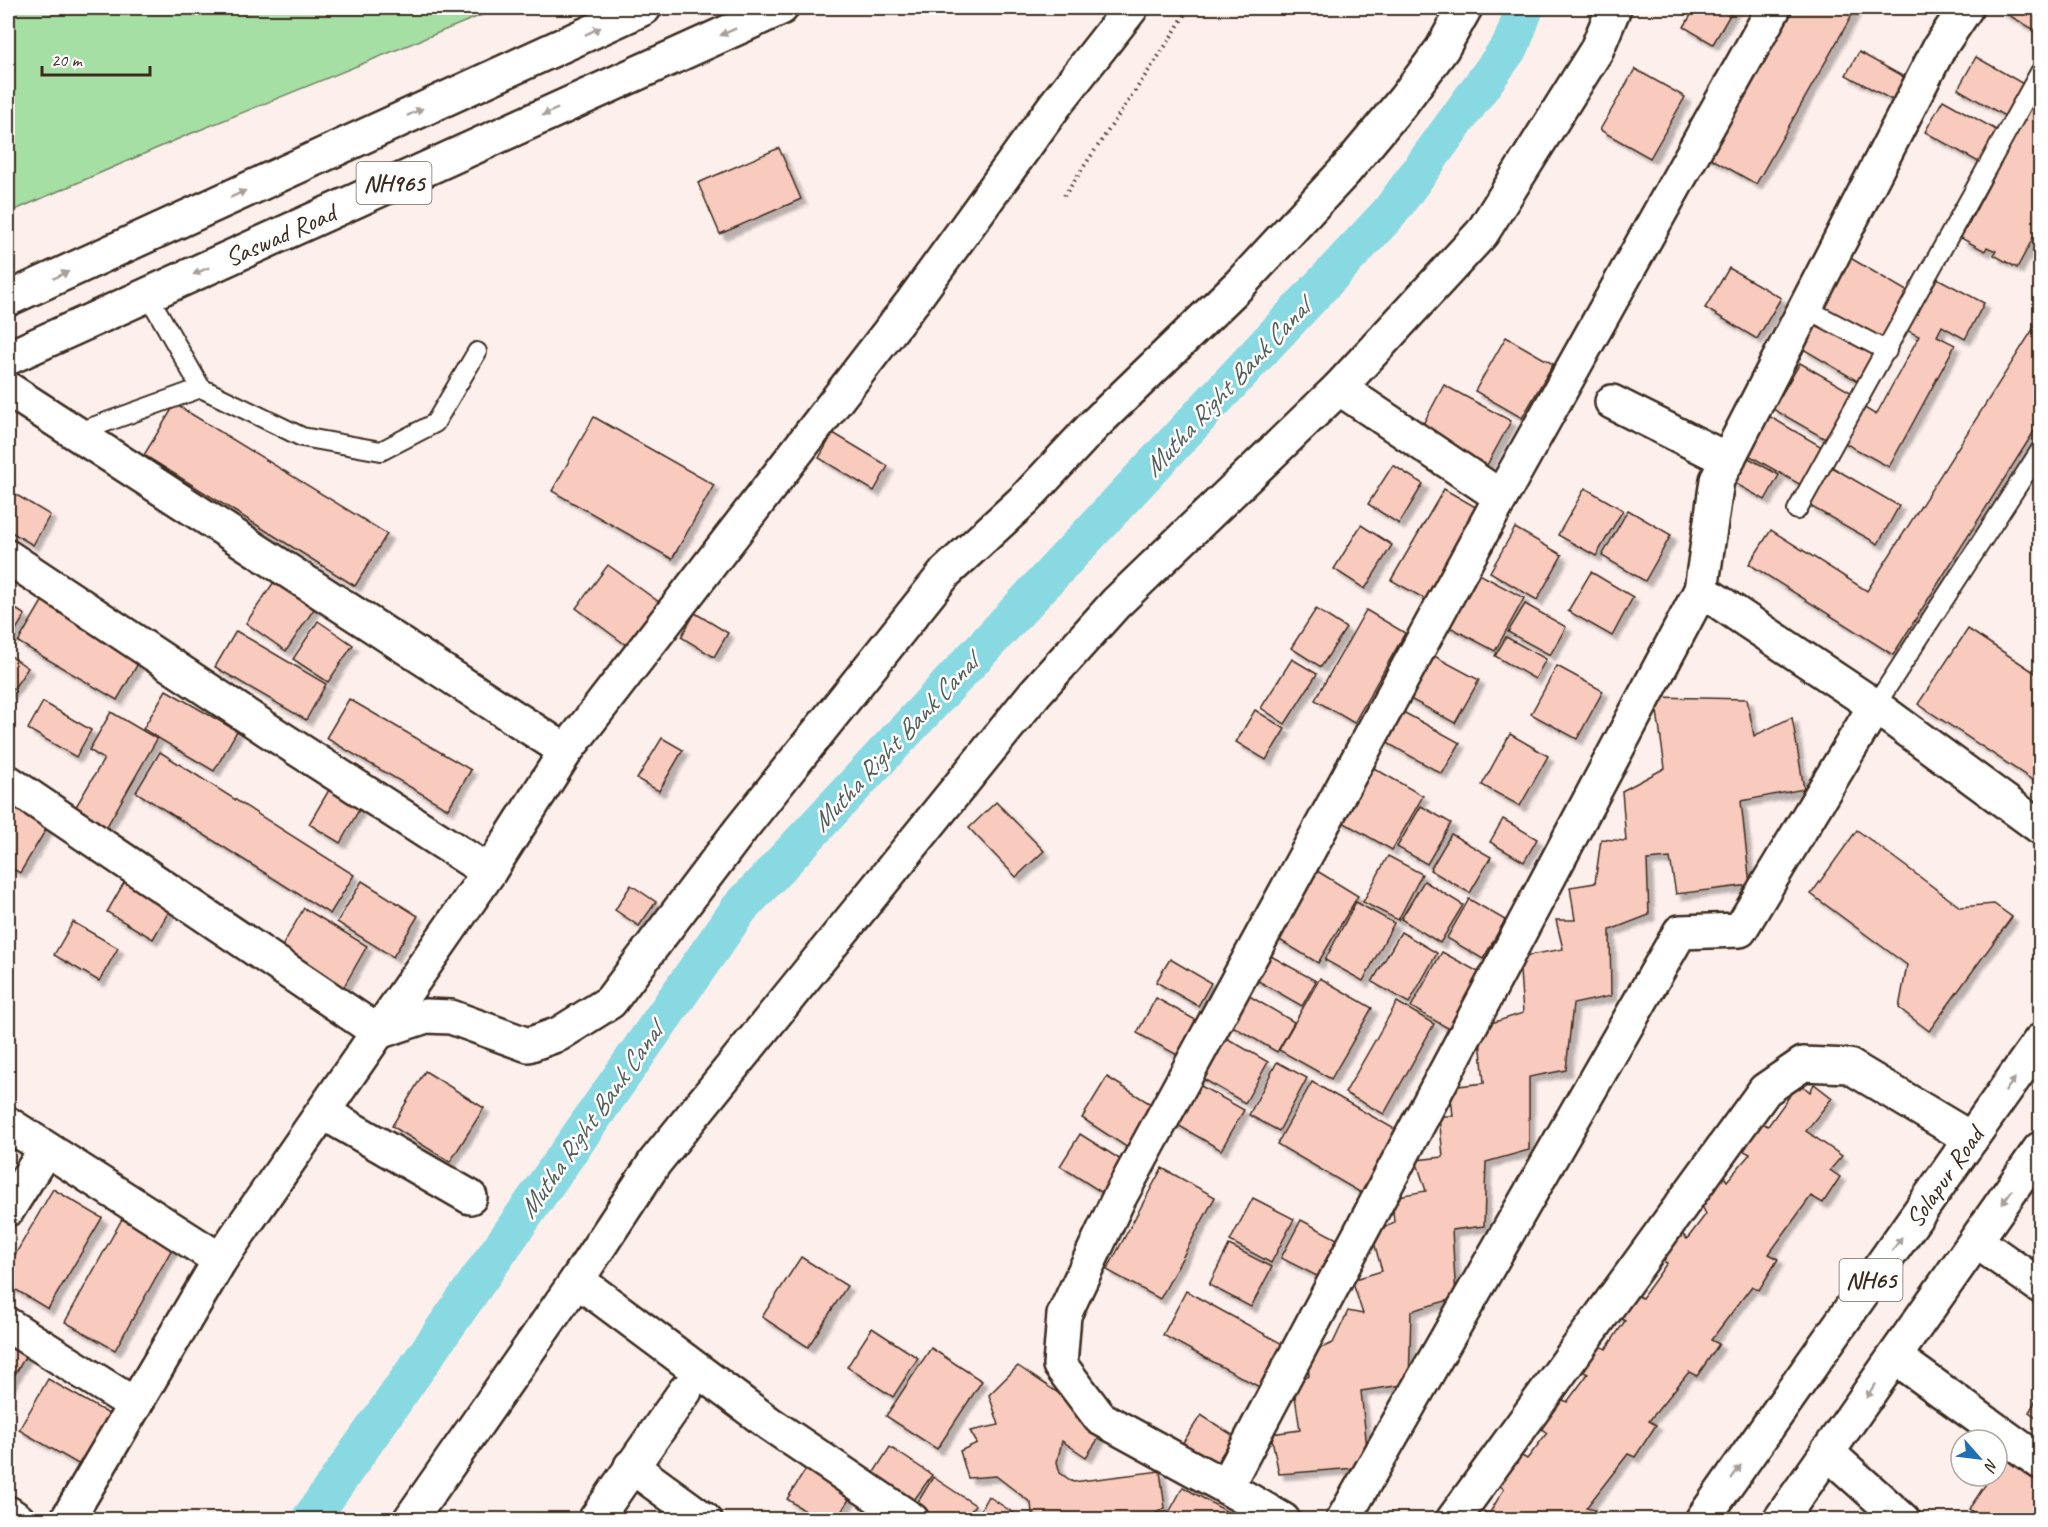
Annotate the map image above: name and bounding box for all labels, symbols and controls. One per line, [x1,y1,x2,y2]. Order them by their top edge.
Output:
one-way arrow [584,26,602,36]
one-way arrow [719,27,736,36]
scale bar [42,39,150,77]
text: 20 m [51,49,84,71]
one-way arrow [407,108,424,117]
one-way arrow [542,108,559,117]
road number: NH965 [356,162,432,204]
one-way arrow [229,188,247,198]
street label: Saswad Road [220,195,344,274]
one-way arrow [191,266,209,276]
one-way arrow [52,270,69,279]
water label: Mutha Right Bank Canal [1135,286,1322,483]
water label: Mutha Right Bank Canal [803,641,990,838]
water label: Mutha Right Bank Canal [510,1010,675,1225]
one-way arrow [2003,1077,2015,1092]
street label: Solapur Road [1898,1118,1993,1234]
one-way arrow [2001,1188,2013,1204]
one-way arrow [1891,1236,1903,1252]
road number: NH65 [1840,1259,1902,1301]
one-way arrow [1865,1382,1877,1398]
north arrow [1949,1428,2009,1488]
text: N [1979,1456,2003,1476]
one-way arrow [1730,1464,1742,1480]

